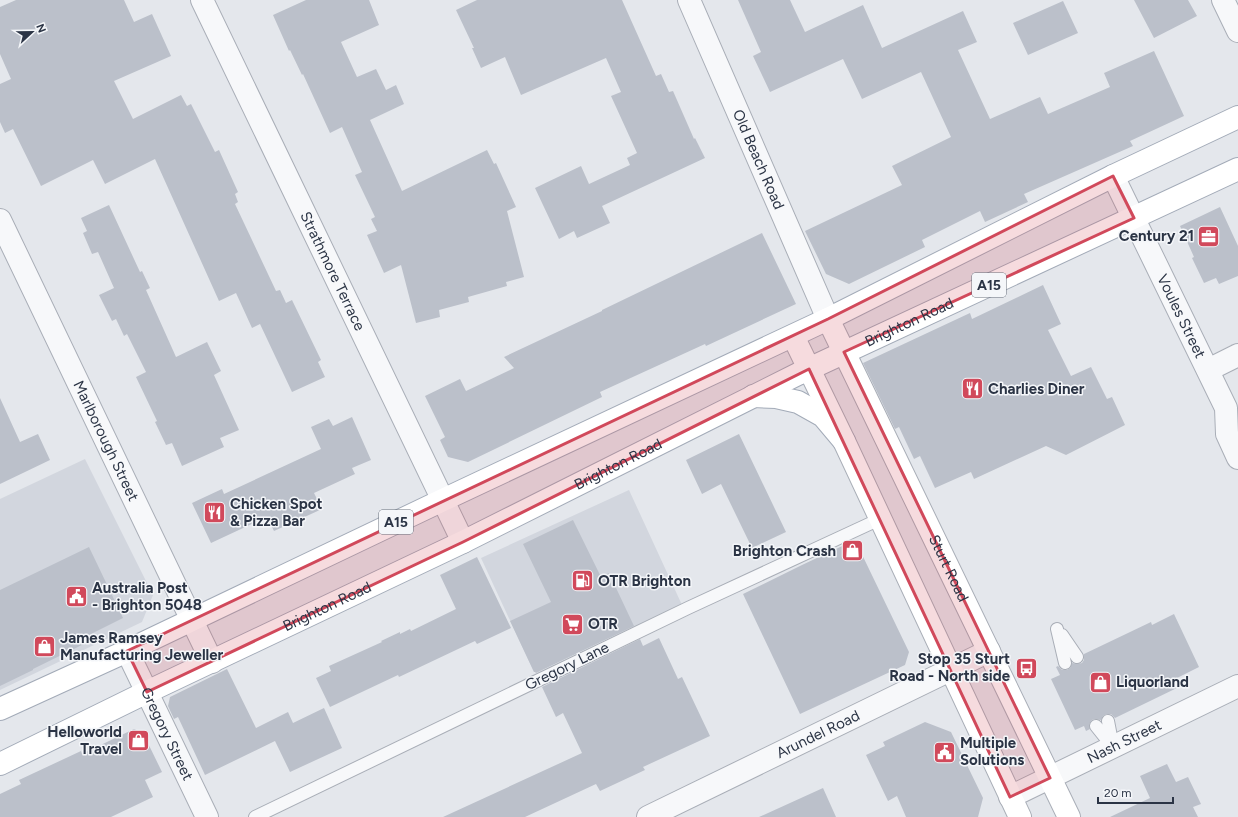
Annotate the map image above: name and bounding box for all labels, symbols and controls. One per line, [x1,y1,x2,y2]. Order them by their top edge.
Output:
north arrow [12,12,52,52]
text: N [33,22,48,35]
street label: Old Beach Road [729,107,788,212]
street label: Strathmore Terrace [296,209,369,334]
office icon: Century 21 [1196,223,1222,249]
place label: Century 21 [1119,227,1194,245]
street label: Voules Street [1153,271,1210,361]
road number: A15 [972,273,1006,297]
street label: Brighton Road [862,294,957,351]
restaurant icon: Charlies Diner [960,376,986,402]
street label: Marlborough Street [69,378,143,504]
place label: Charlies Diner [988,380,1085,398]
street label: Brighton Road [571,435,665,494]
place label: Chicken Spot & Pizza Bar [230,495,323,530]
restaurant icon: Chicken Spot & Pizza Bar [202,500,228,526]
road number: A15 [379,510,413,534]
street label: Sturt Road [925,532,973,605]
shop icon: Brighton Crash [839,538,865,564]
place label: Brighton Crash [733,542,836,560]
fuel station icon: OTR Brighton [569,568,595,594]
place label: OTR Brighton [598,572,691,590]
street label: Brighton Road [280,578,374,635]
place label: Australia Post - Brighton 5048 [92,579,202,614]
public building icon: Australia Post - Brighton 5048 [64,584,90,610]
supermarket icon: OTR [559,611,585,637]
place label: OTR [588,615,618,633]
place label: James Ramsey Manufacturing Jeweller [60,629,224,664]
shop icon: James Ramsey Manufacturing Jeweller [32,634,58,660]
street label: Gregory Lane [522,638,612,694]
place label: Stop 35 Sturt Road - North side [889,650,1011,685]
bus stop icon: Stop 35 Sturt Road - North side [1013,655,1039,681]
shop icon: Liquorland [1088,669,1114,695]
place label: Liquorland [1116,673,1189,691]
street label: Gregory Street [137,685,197,784]
street label: Arundel Road [773,706,863,762]
street label: Nash Street [1084,716,1165,767]
place label: Helloworld Travel [47,723,122,758]
shop icon: Helloworld Travel [125,728,151,754]
place label: Multiple Solutions [960,734,1024,769]
public building icon: Multiple Solutions [931,739,957,765]
scale bar [1098,779,1173,805]
text: 20 m [1104,786,1132,800]

